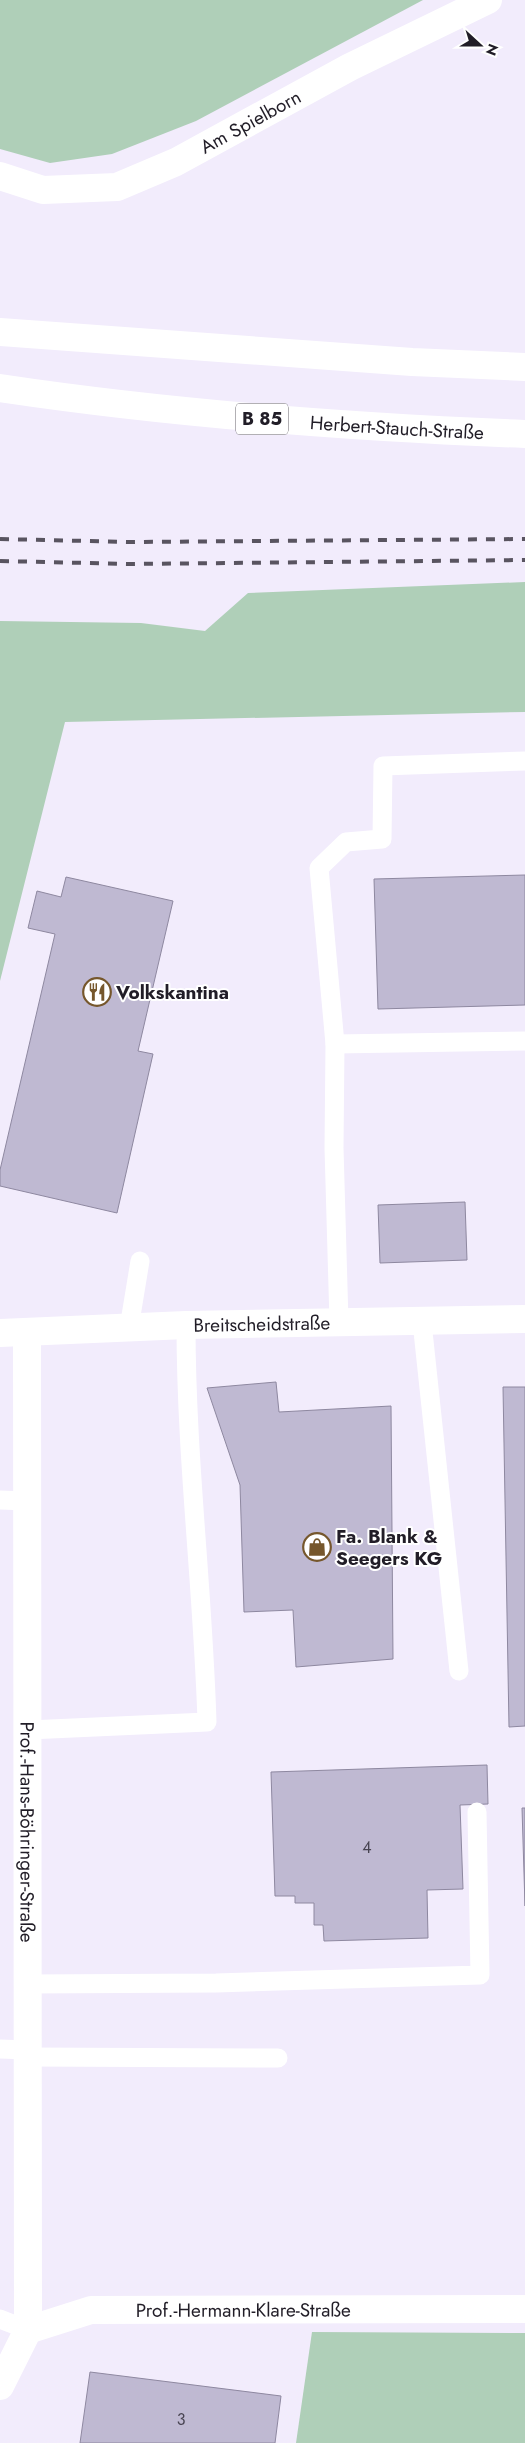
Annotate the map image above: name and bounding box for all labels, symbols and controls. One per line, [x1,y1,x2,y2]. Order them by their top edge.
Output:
north arrow [455,20,505,70]
text: N [481,41,503,58]
street label: Am Spielborn [195,83,306,160]
road number: B 85 [236,404,288,434]
street label: Herbert-Stauch-Straße [309,409,485,446]
restaurant icon: Volkskantina [82,977,112,1007]
place label: Volkskantina [115,979,229,1006]
street label: Breitscheidstraße [193,1309,331,1339]
place label: Fa. Blank & Seegers KG [336,1523,442,1572]
shop icon: Fa. Blank & Seegers KG [302,1532,332,1562]
street label: Prof.-Hans-Böhringer-Straße [13,1721,41,1943]
house number: 4 [362,1836,372,1859]
street label: Prof.-Hermann-Klare-Straße [136,2296,351,2324]
house number: 3 [177,2408,186,2431]

